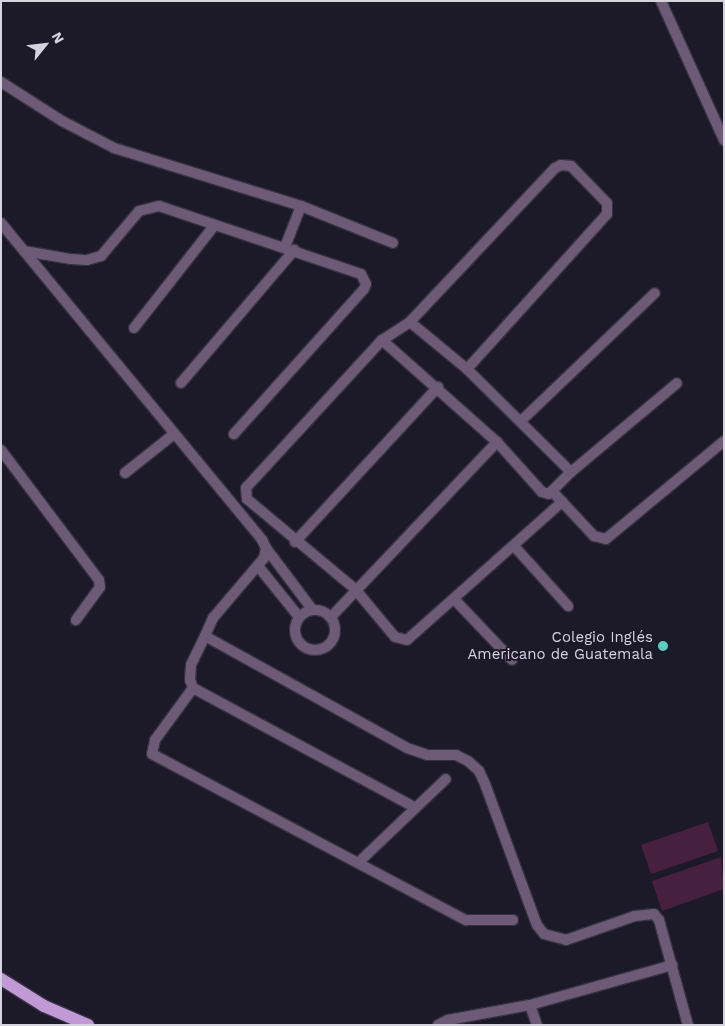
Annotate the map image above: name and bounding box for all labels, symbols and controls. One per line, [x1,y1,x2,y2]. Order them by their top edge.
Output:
north arrow [20,20,70,70]
text: N [49,29,68,46]
place label: Colegio Inglés Americano de Guatemala [467,628,653,663]
marker: Colegio Inglés Americano de Guatemala [657,640,669,652]

